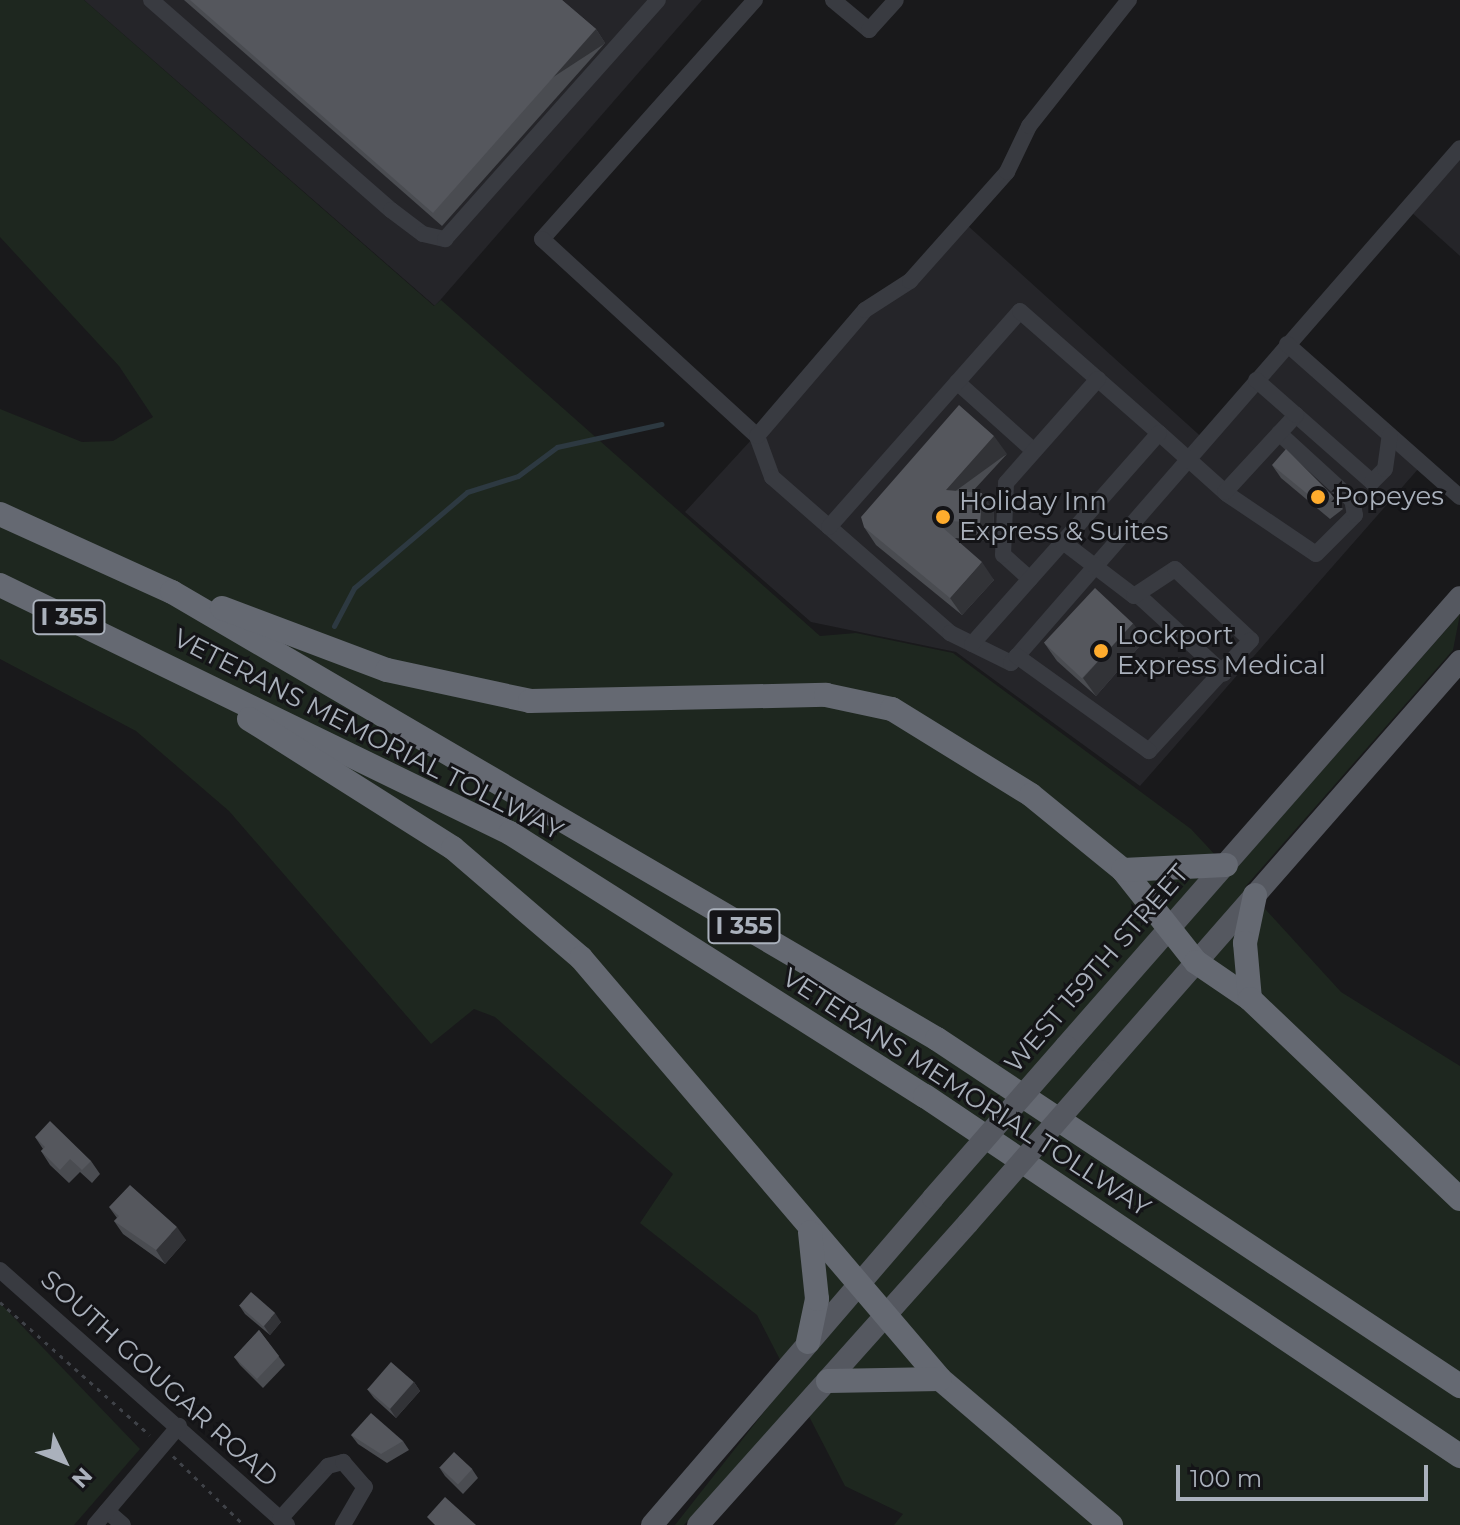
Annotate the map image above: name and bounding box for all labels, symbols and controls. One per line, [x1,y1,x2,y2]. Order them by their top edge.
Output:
place label: Popeyes [1334,481,1444,513]
place label: Holiday Inn Express & Suites [959,486,1168,548]
marker: Popeyes [1309,488,1327,506]
marker: Holiday Inn Express & Suites [934,508,952,526]
road number: I 355 [31,597,107,637]
place label: Lockport Express Medical [1117,620,1326,682]
street label: VETERANS MEMORIAL TOLLWAY [168,623,568,847]
marker: Lockport Express Medical [1092,642,1110,660]
street label: WEST 159TH STREET [998,859,1196,1079]
road number: I 355 [706,906,782,946]
street label: VETERANS MEMORIAL TOLLWAY [776,962,1156,1224]
street label: SOUTH GOUGAR ROAD [34,1264,284,1494]
north arrow [24,1421,104,1501]
scale bar [1180,1449,1432,1499]
text: N [66,1462,98,1493]
text: 100 m [1190,1464,1262,1493]

